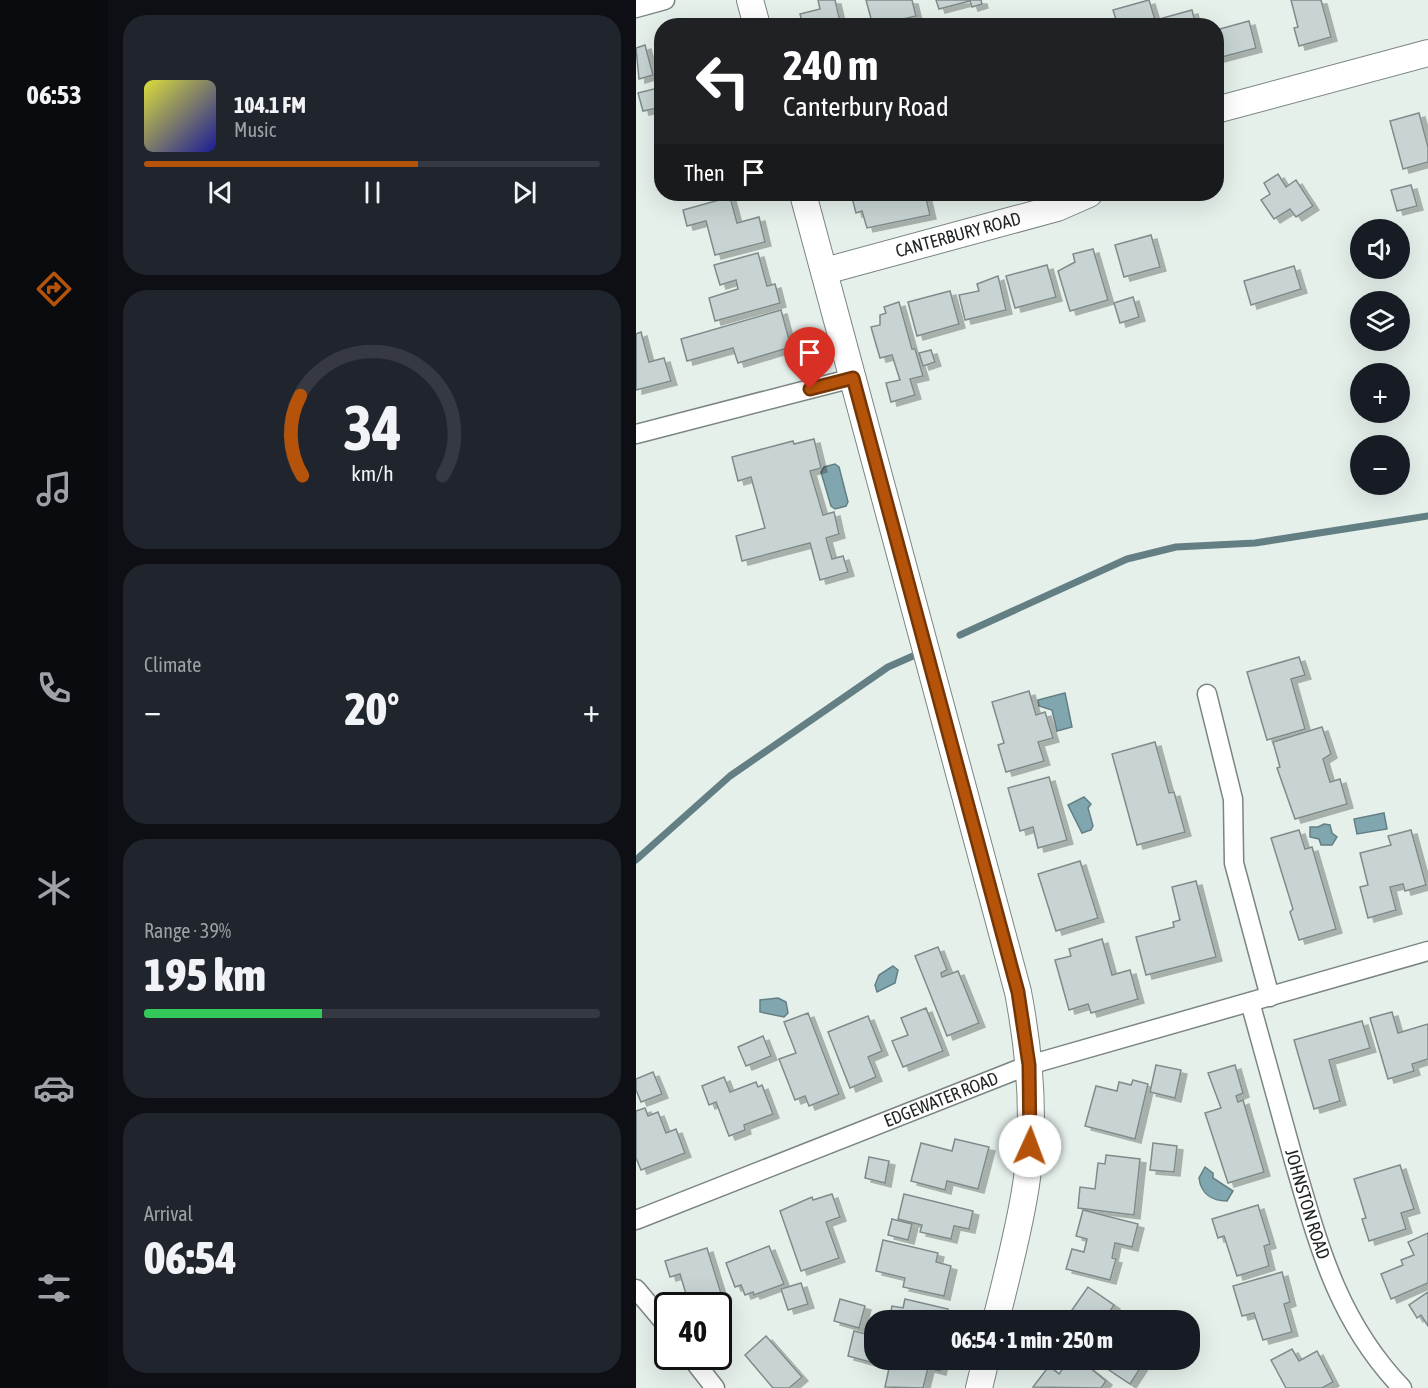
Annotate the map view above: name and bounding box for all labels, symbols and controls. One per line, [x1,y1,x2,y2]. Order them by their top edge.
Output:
text: 240 m [783,41,878,89]
icon: left [684,42,762,120]
text: 06:53 [26,79,82,110]
text: Canterbury Road [783,91,949,122]
text: 104.1 FM [234,92,306,118]
text: Music [234,118,276,141]
icon: arrive [737,156,770,189]
text: Then [684,160,725,186]
icon: previous [204,176,237,209]
icon: pause [356,176,389,209]
icon: next [508,176,541,209]
street label: CANTERBURY ROAD [893,207,1023,261]
map controls [1350,219,1410,495]
button: sound [1350,219,1410,279]
icon: directions [33,268,75,310]
button: layers [1350,291,1410,351]
pin [784,327,835,389]
icon: arrive [793,336,826,369]
button: + [1350,363,1410,423]
text: 34 [343,393,401,464]
button: − [1350,435,1410,495]
text: km/h [351,462,393,487]
icon: music [33,468,75,510]
text: Climate [144,653,201,676]
icon: phone [33,667,75,709]
text: 20° [345,683,399,735]
text: − [144,691,161,729]
text: + [583,691,600,729]
icon: climate [33,867,75,909]
text: Range · 39% [144,919,231,942]
text: 195 km [144,949,266,1001]
icon: car [33,1067,75,1109]
street label: EDGEWATER ROAD [881,1067,1001,1131]
position arrow [998,1114,1062,1178]
street label: JOHNSTON ROAD [1281,1146,1335,1262]
text: Arrival [144,1202,193,1225]
text: 06:54 [144,1232,237,1284]
icon: filters [33,1267,75,1309]
speed limit sign: 40 [654,1292,732,1370]
text: 06:54 · 1 min · 250 m [951,1327,1113,1353]

